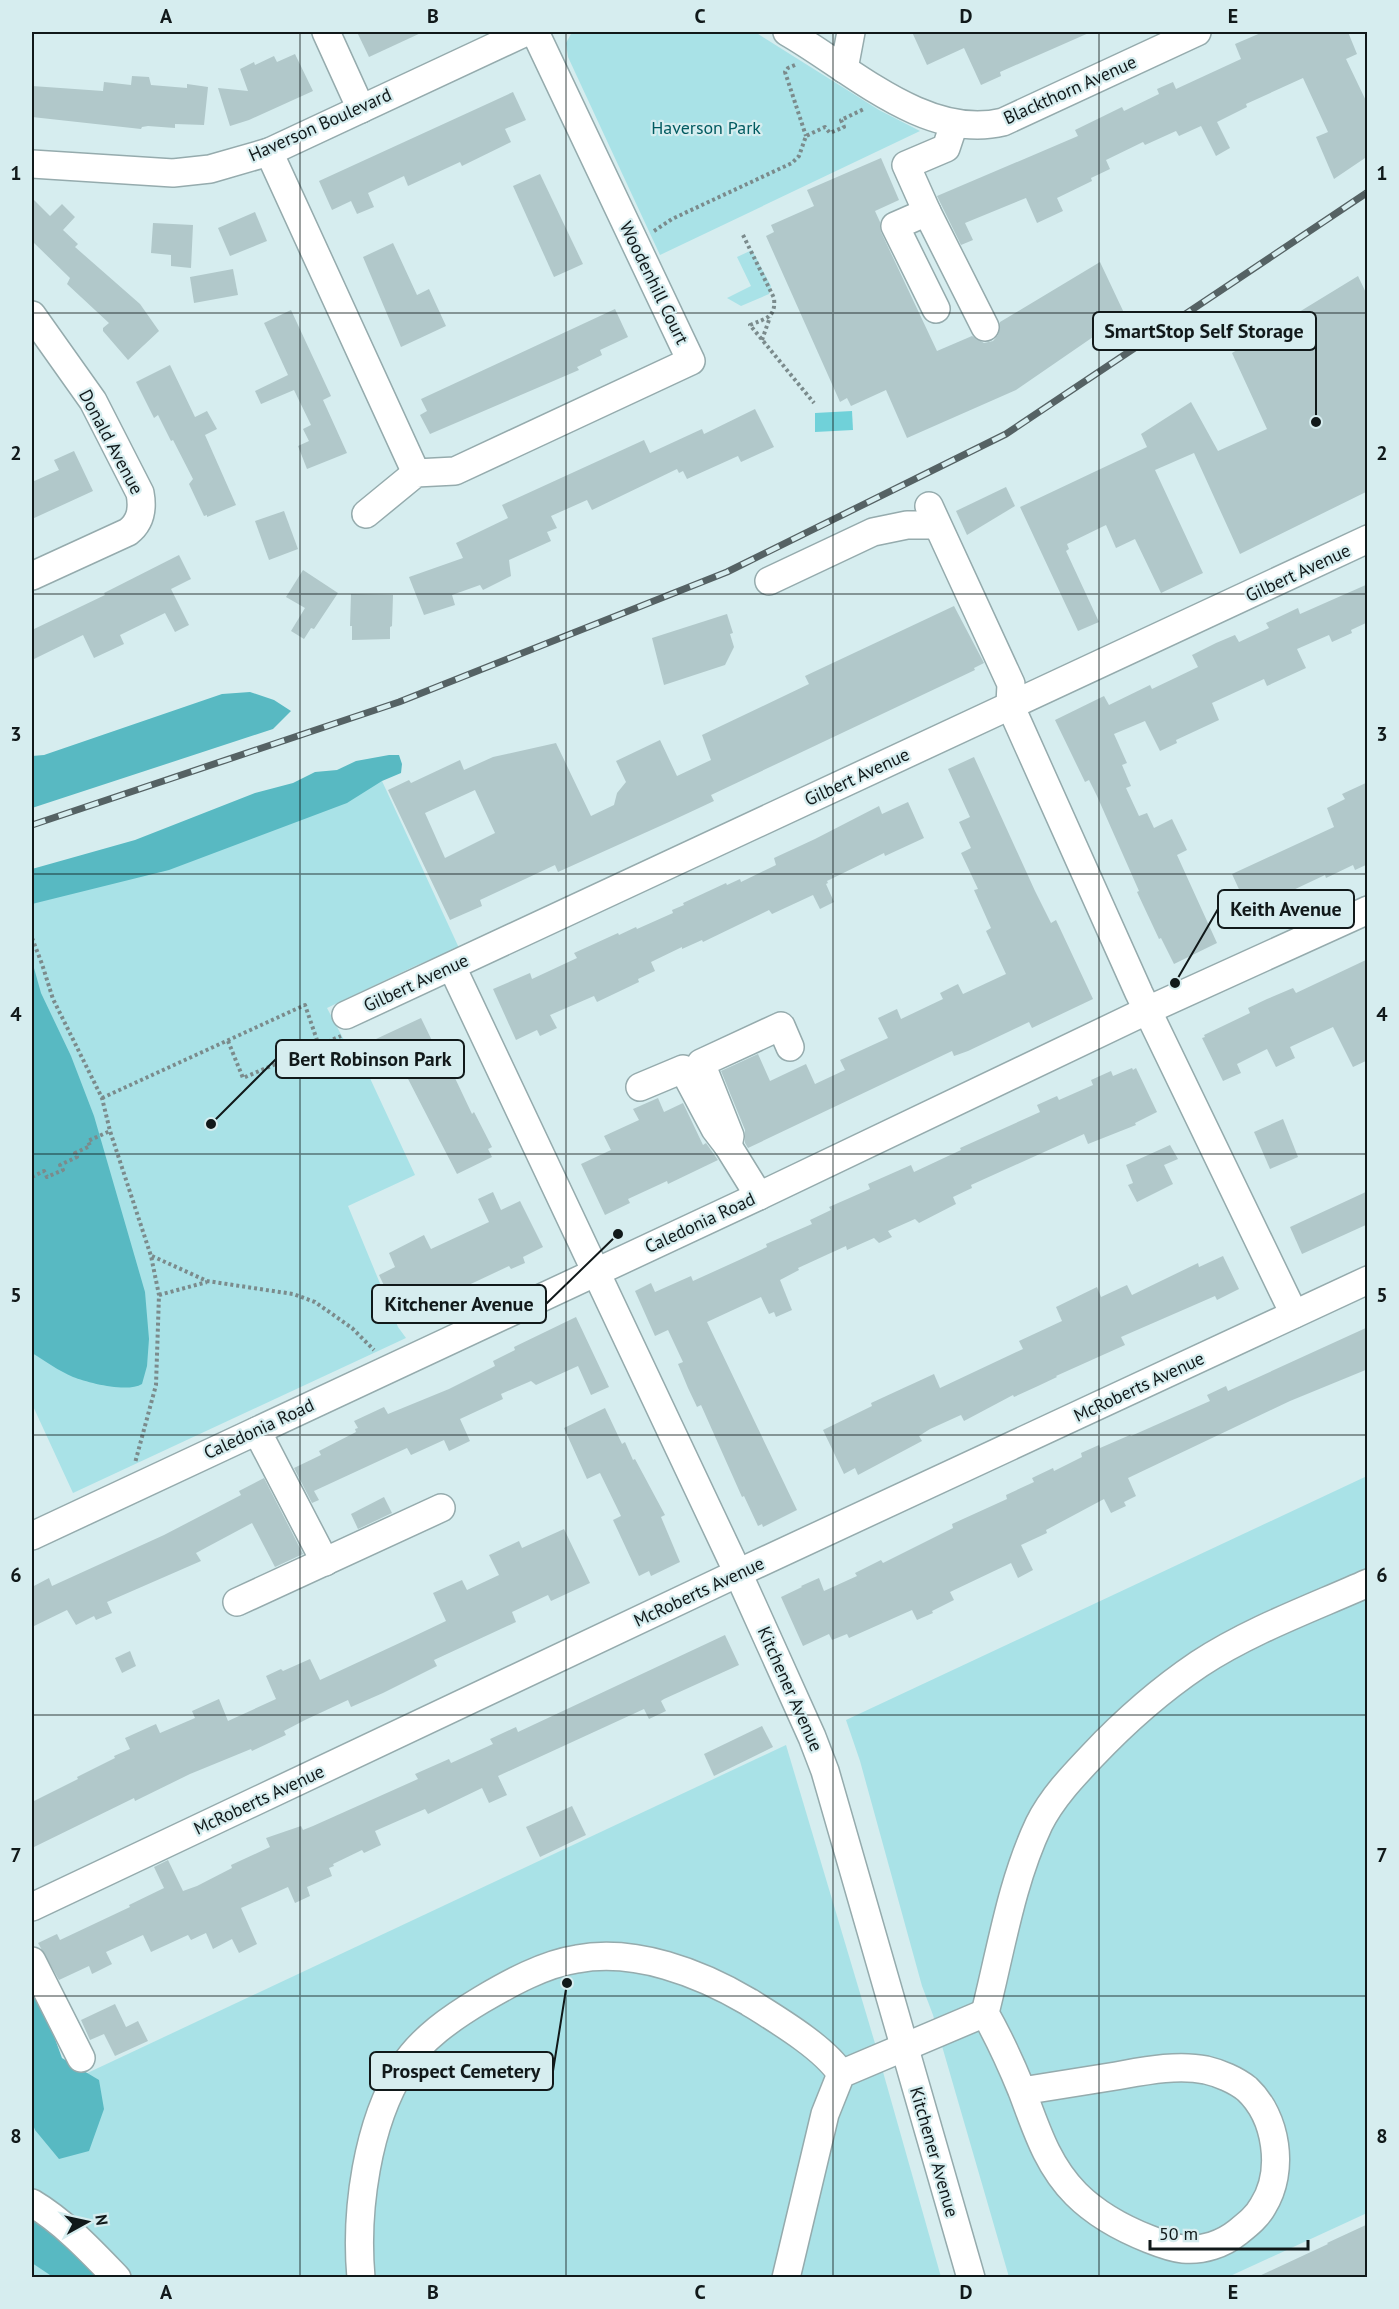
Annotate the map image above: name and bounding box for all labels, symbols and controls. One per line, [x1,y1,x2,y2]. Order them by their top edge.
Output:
text: A [160,3,173,29]
text: B [427,3,439,29]
text: C [694,3,706,29]
text: D [960,3,973,29]
text: E [1228,3,1238,29]
street label: Blackthorn Avenue [1000,50,1140,129]
street label: Haverson Boulevard [245,83,395,166]
park label: Haverson Park [651,116,761,139]
text: 1 [10,160,22,186]
text: 1 [1376,160,1388,186]
street label: Woodenhill Court [615,218,694,348]
callout: SmartStop Self Storage [1093,312,1316,350]
text: SmartStop Self Storage [1104,318,1304,344]
street label: Donald Avenue [74,385,149,498]
text: 2 [10,440,22,466]
text: 2 [1376,440,1388,466]
street label: Gilbert Avenue [1242,538,1354,607]
text: 3 [10,721,22,747]
text: 3 [1376,721,1388,747]
street label: Gilbert Avenue [801,742,913,811]
callout: Keith Avenue [1218,890,1354,928]
text: Keith Avenue [1230,896,1342,922]
street label: Gilbert Avenue [360,948,472,1017]
text: 4 [10,1001,22,1027]
text: 4 [1376,1001,1388,1027]
callout: Bert Robinson Park [276,1040,464,1078]
text: Bert Robinson Park [288,1046,452,1072]
street label: Caledonia Road [641,1187,759,1258]
text: 5 [10,1282,22,1308]
text: 5 [1376,1282,1388,1308]
callout: Kitchener Avenue [372,1285,546,1323]
text: Kitchener Avenue [384,1291,534,1317]
street label: McRoberts Avenue [1070,1346,1208,1427]
street label: Caledonia Road [200,1393,318,1464]
street label: McRoberts Avenue [630,1551,768,1632]
text: 6 [10,1562,22,1588]
text: 6 [1376,1562,1388,1588]
street label: Kitchener Avenue [753,1623,828,1755]
street label: McRoberts Avenue [190,1759,328,1840]
text: 7 [10,1842,22,1868]
text: 7 [1376,1842,1388,1868]
callout: Prospect Cemetery [370,2052,553,2090]
text: Prospect Cemetery [382,2058,541,2084]
street label: Kitchener Avenue [905,2084,964,2220]
text: 8 [10,2123,22,2149]
text: 8 [1376,2123,1388,2149]
north arrow [57,2192,117,2252]
text: N [91,2213,112,2227]
scale bar [1150,2213,1308,2251]
text: 50 m [1159,2222,1198,2245]
text: A [160,2279,173,2305]
text: B [427,2279,439,2305]
text: C [694,2279,706,2305]
text: D [960,2279,973,2305]
text: E [1228,2279,1238,2305]

